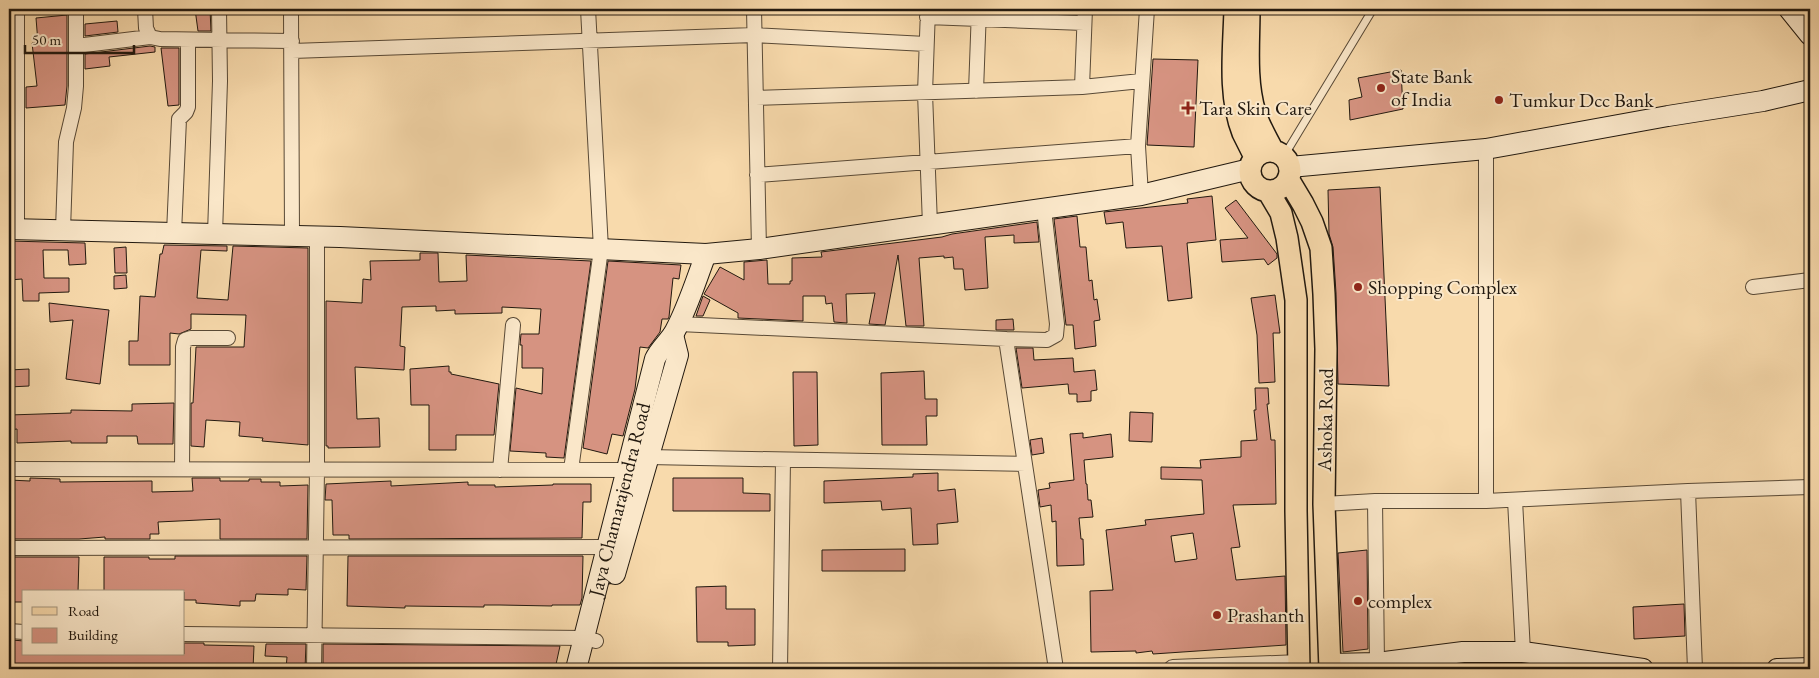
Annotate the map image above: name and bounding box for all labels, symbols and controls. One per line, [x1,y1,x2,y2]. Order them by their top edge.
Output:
scale bar [25,22,134,54]
text: 50 m [32,30,61,49]
place label: State Bank of India [1391,63,1473,112]
marker: State Bank of India [1375,82,1387,94]
place label: Tumkur Dcc Bank [1509,87,1654,113]
marker: Tumkur Dcc Bank [1493,94,1505,106]
place label: Tara Skin Care [1199,95,1312,121]
marker: Tara Skin Care [1181,101,1195,115]
place label: Shopping Complex [1368,274,1517,300]
marker: Shopping Complex [1352,281,1364,293]
street label: Ashoka Road [1311,367,1339,473]
street label: Jaya Chamarajendra Road [582,399,657,601]
place label: complex [1368,588,1433,614]
legend [22,590,185,656]
marker: complex [1352,595,1364,607]
text: Road [68,601,100,620]
place label: Prashanth [1227,602,1305,628]
marker: Prashanth [1211,609,1223,621]
text: Building [68,625,118,644]

